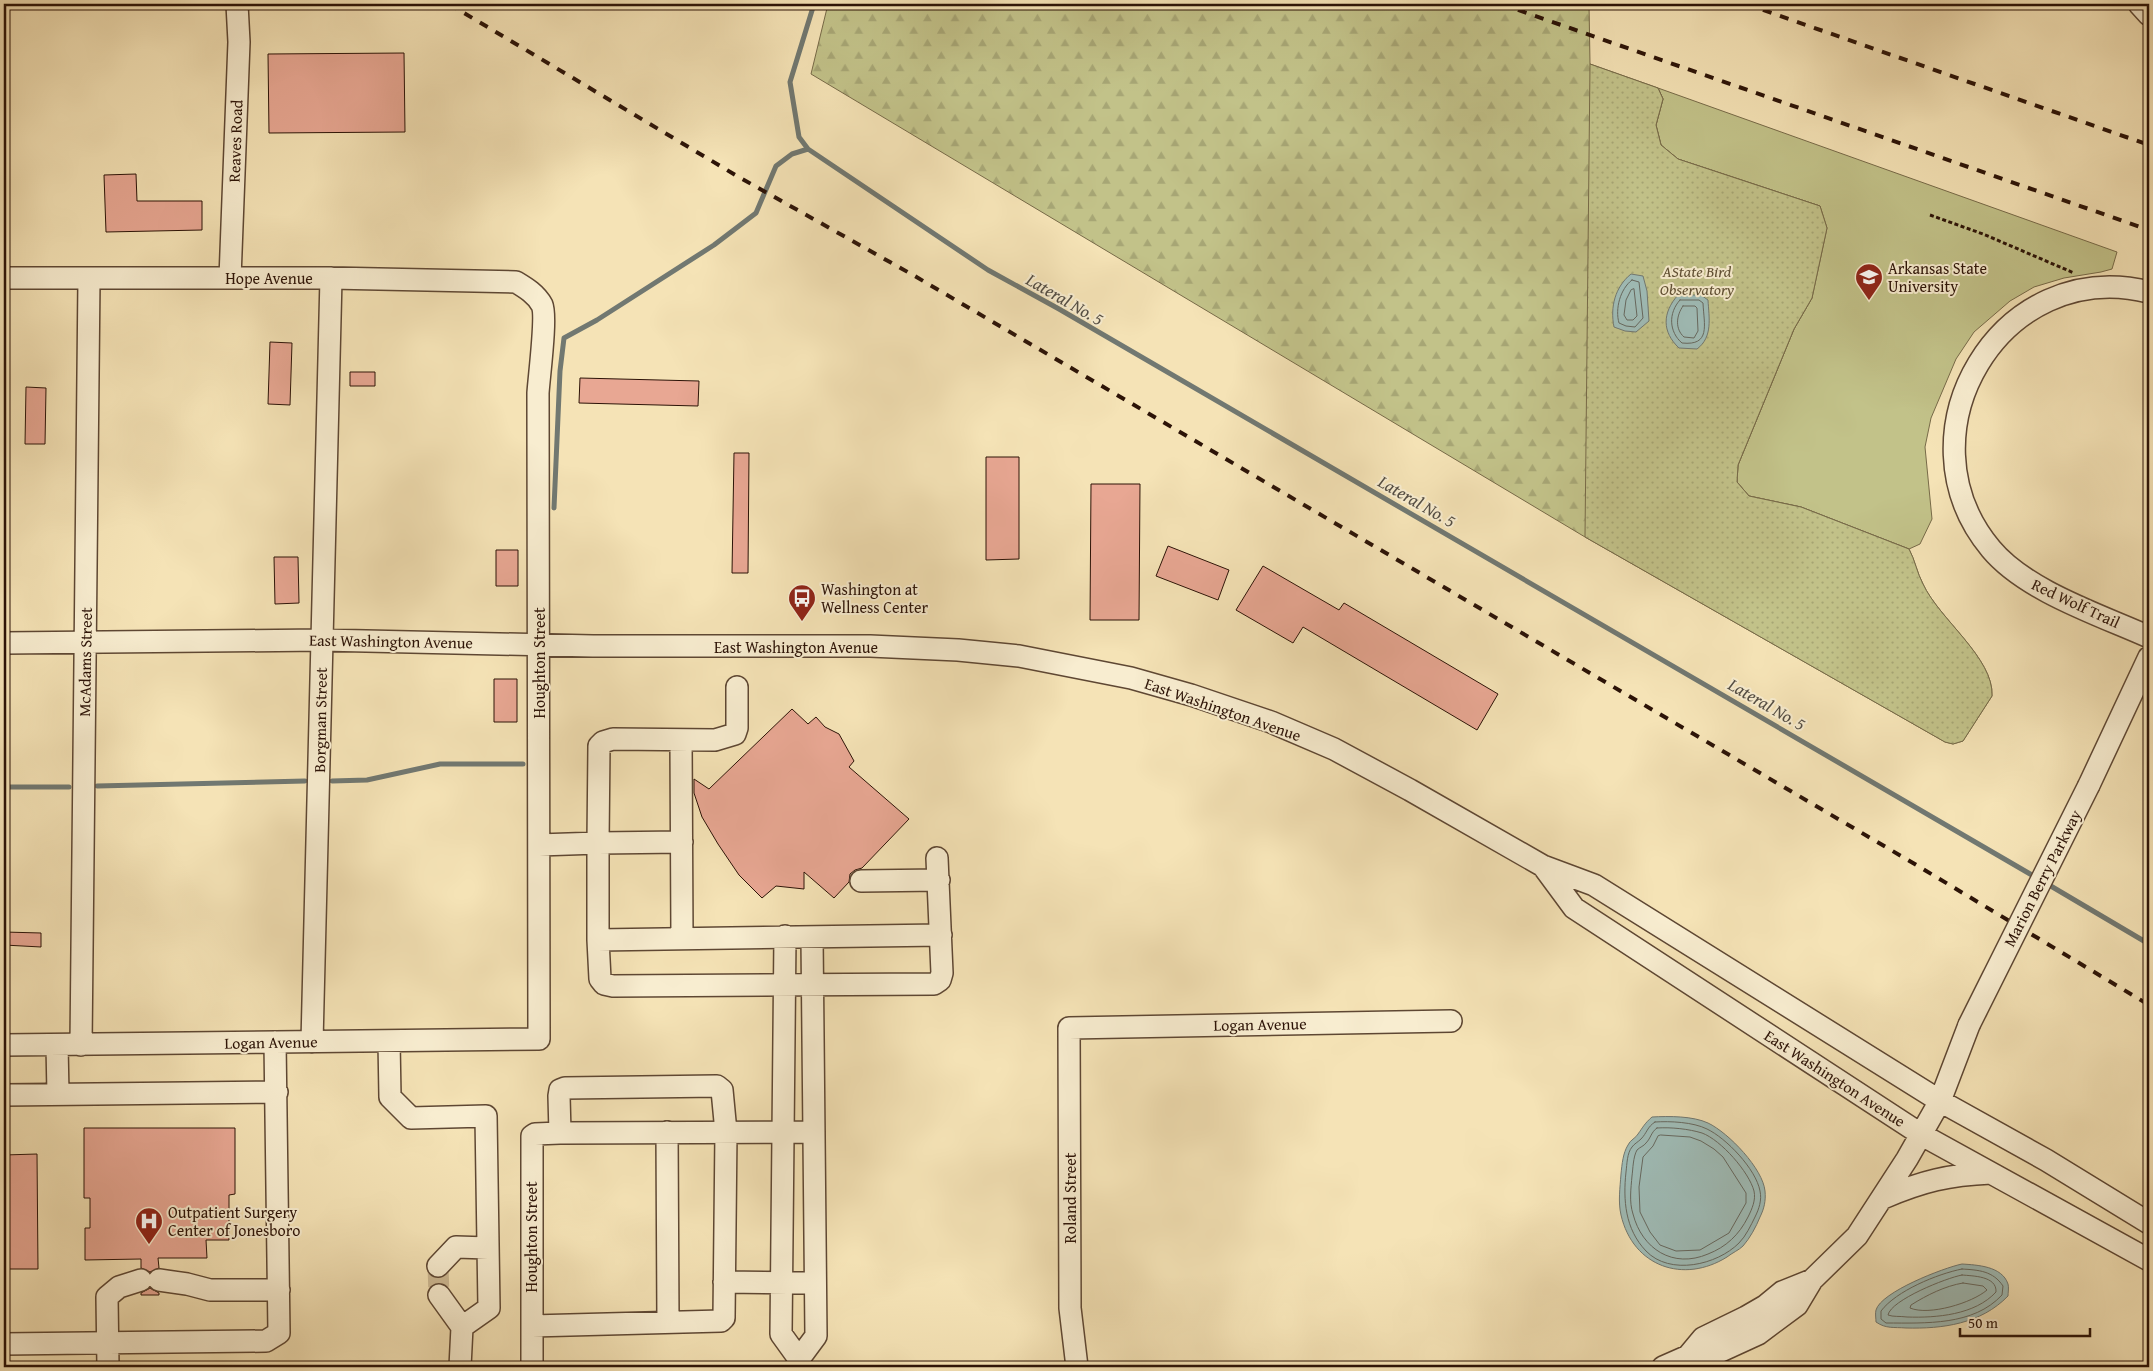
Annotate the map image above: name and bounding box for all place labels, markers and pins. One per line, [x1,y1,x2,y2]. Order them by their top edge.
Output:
place label: Arkansas State University [1888,256,1987,298]
school or university icon: Arkansas State University [1854,262,1884,301]
place label: Washington at Wellness Center [821,577,929,619]
bus stop icon: Washington at Wellness Center [787,583,817,622]
place label: Outpatient Surgery Center of Jonesboro [168,1200,300,1242]
hospital icon: Outpatient Surgery Center of Jonesboro [134,1206,164,1245]

